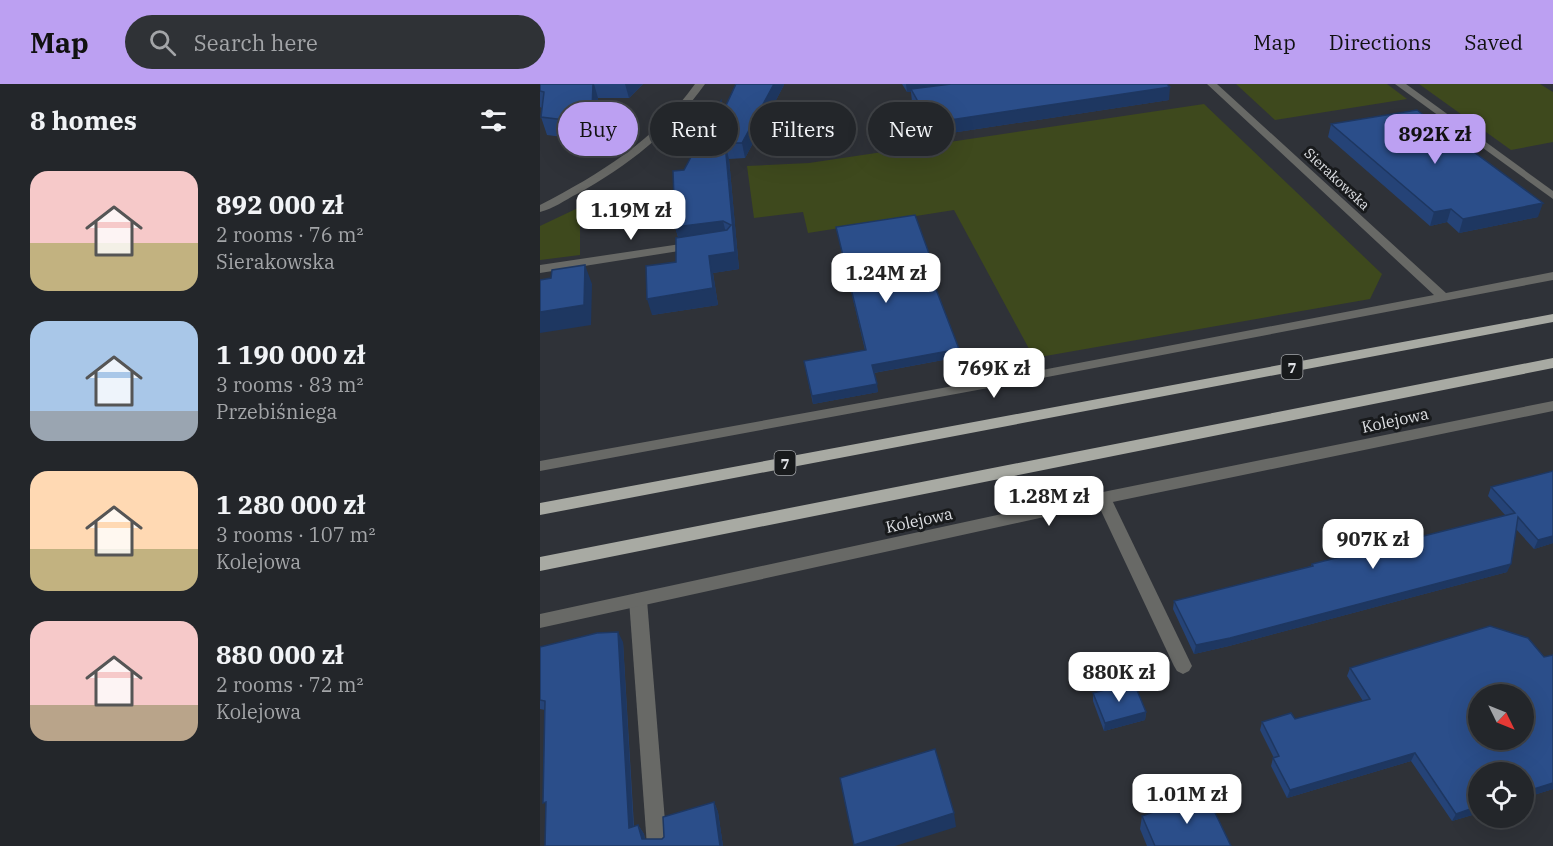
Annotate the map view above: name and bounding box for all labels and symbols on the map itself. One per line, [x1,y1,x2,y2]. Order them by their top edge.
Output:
pin: 892K zł [1380,114,1490,165]
street label: Sierakowska [1300,144,1374,214]
pin: 1.19M zł [569,190,693,241]
pin: 1.24M zł [824,253,948,304]
pin: 769K zł [939,348,1049,399]
road number: 7 [1282,355,1302,379]
street label: Kolejowa [1360,403,1431,437]
road number: 7 [774,451,796,475]
pin: 1.28M zł [987,476,1111,527]
street label: Kolejowa [884,503,955,537]
pin: 907K zł [1318,519,1428,570]
pin: 880K zł [1064,652,1174,703]
north arrow [1468,684,1534,750]
pin: 1.01M zł [1125,774,1249,825]

